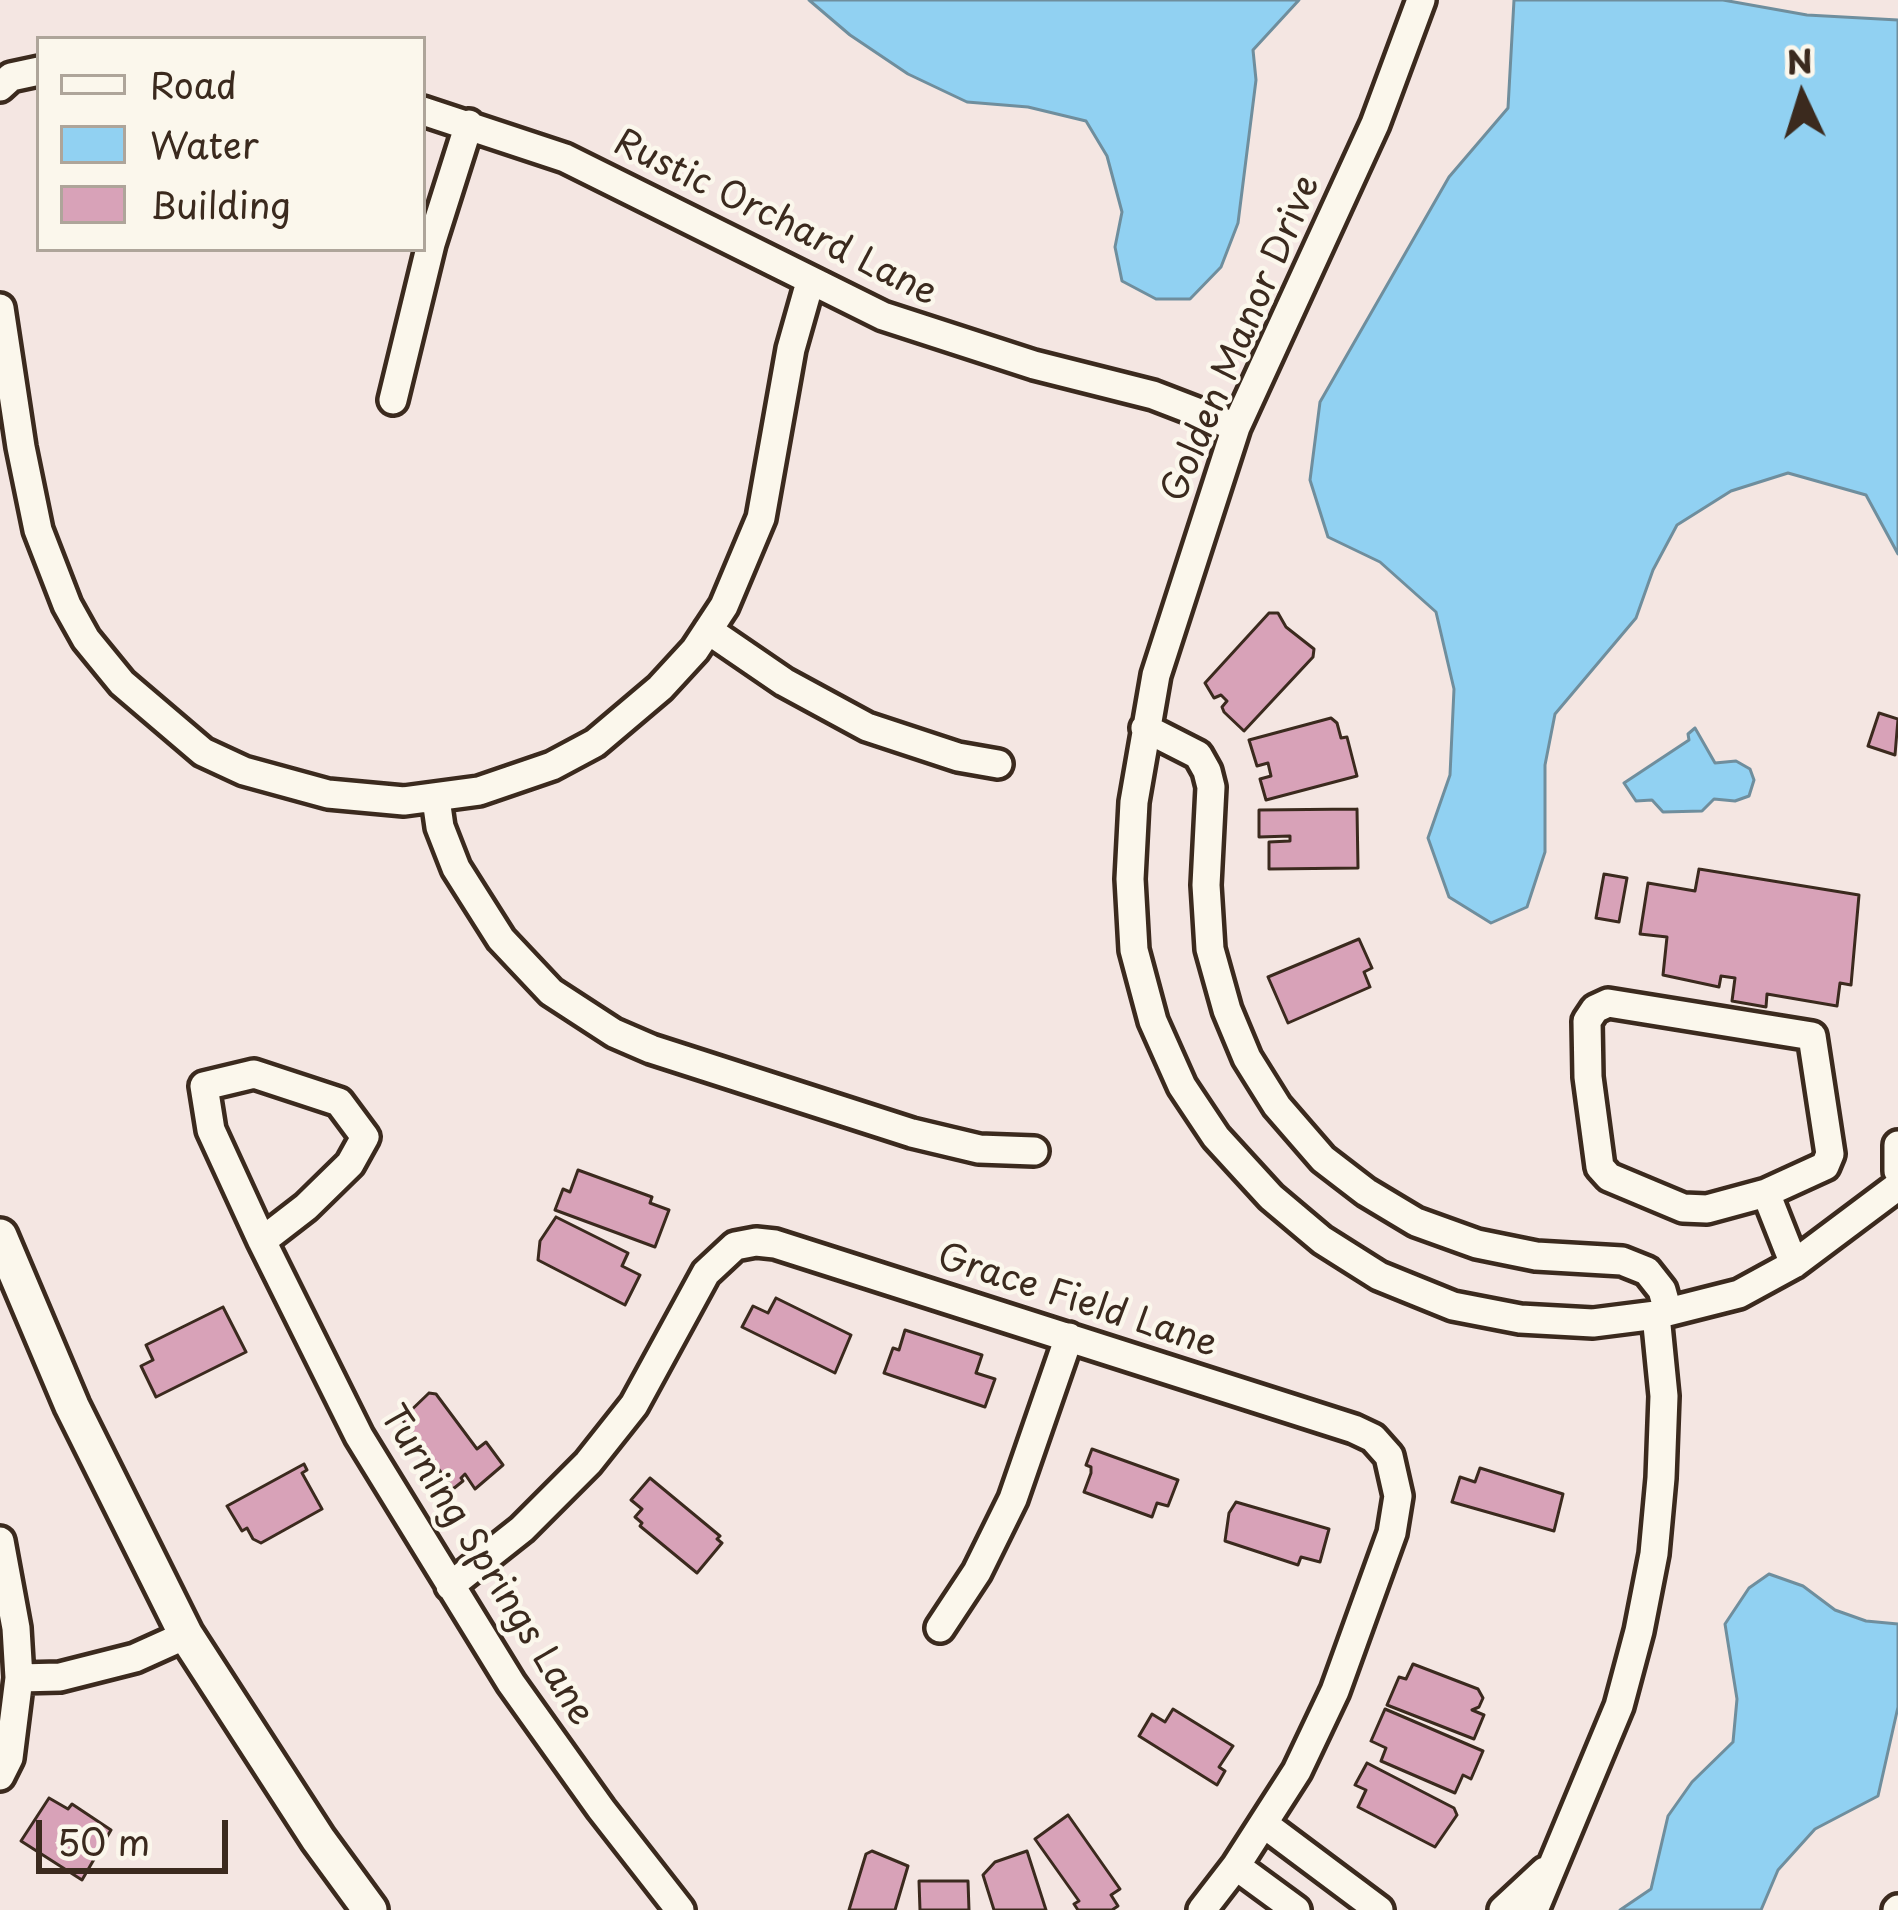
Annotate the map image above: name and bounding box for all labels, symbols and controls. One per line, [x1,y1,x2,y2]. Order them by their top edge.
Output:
text: N [1785,34,1814,86]
legend [36,36,426,252]
north arrow [1742,36,1862,156]
text: Road [150,57,237,111]
text: Water [150,117,259,171]
street label: Rustic Orchard Lane [606,122,944,316]
street label: Golden Manor Drive [1154,169,1330,509]
text: Building [150,177,291,231]
street label: Grace Field Lane [932,1236,1222,1368]
street label: Turning Springs Lane [370,1398,602,1734]
scale bar [42,1796,234,1870]
text: 50 m [57,1814,150,1868]

